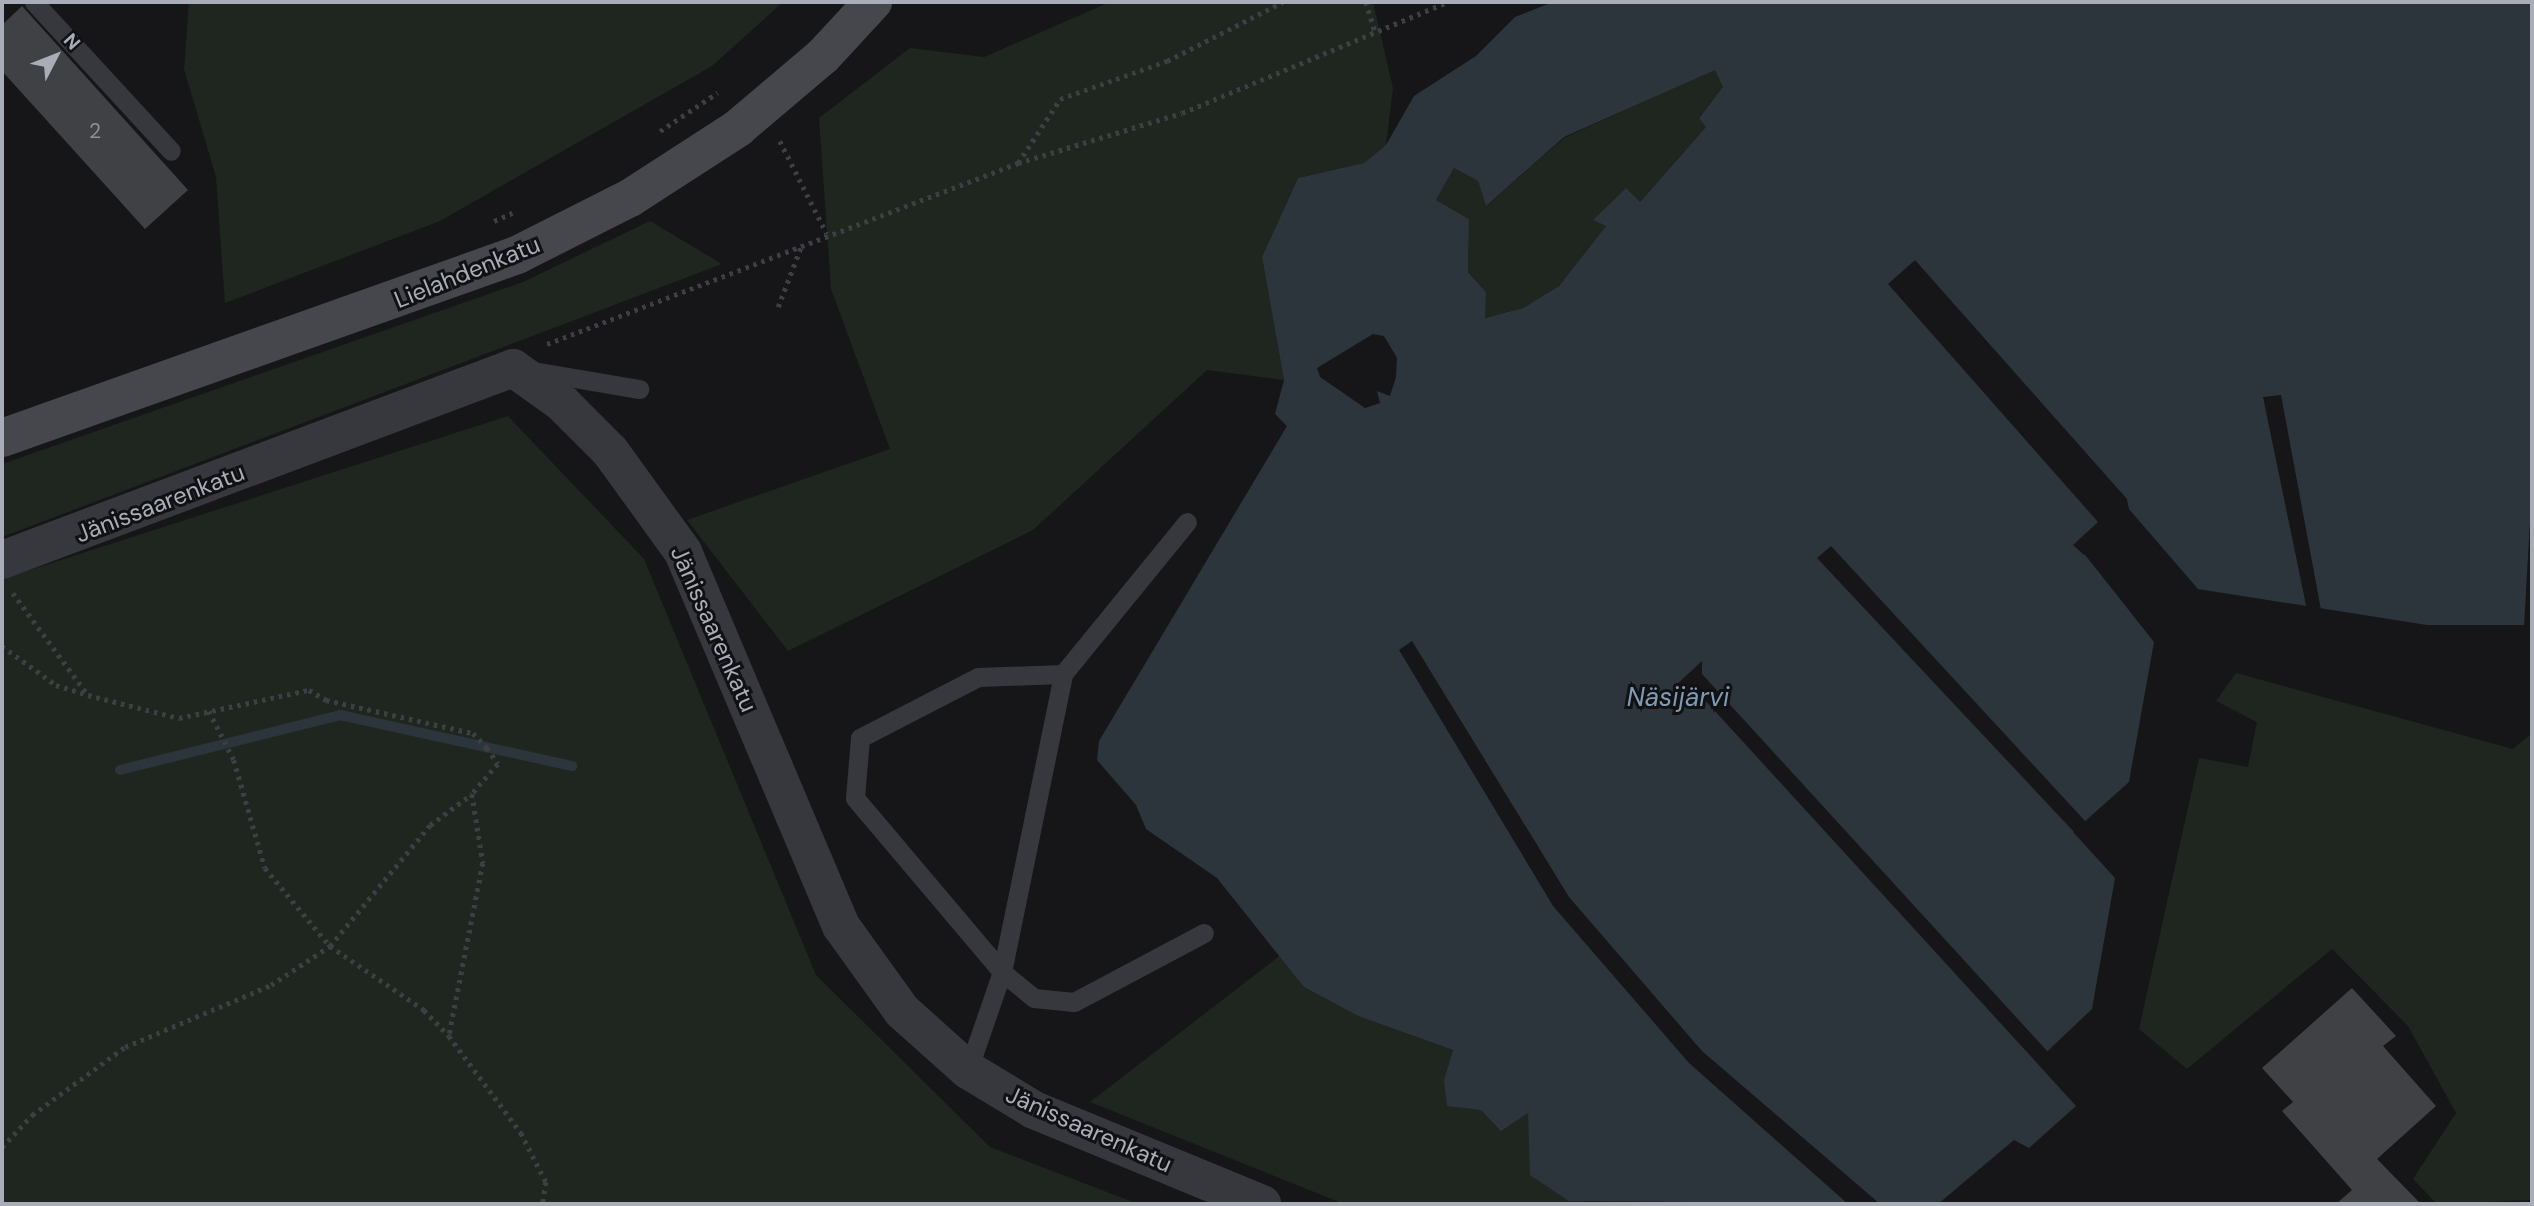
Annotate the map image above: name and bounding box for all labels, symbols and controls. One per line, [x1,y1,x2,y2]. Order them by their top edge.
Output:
north arrow [21,21,91,91]
text: N [58,28,86,55]
house number: 2 [89,118,101,144]
street label: Lielahdenkatu [390,230,544,314]
street label: Jänissaarenkatu [72,458,248,548]
street label: Jänissaarenkatu [665,542,763,716]
water label: Näsijärvi [1627,682,1729,714]
street label: Jänissaarenkatu [1002,1080,1176,1178]

